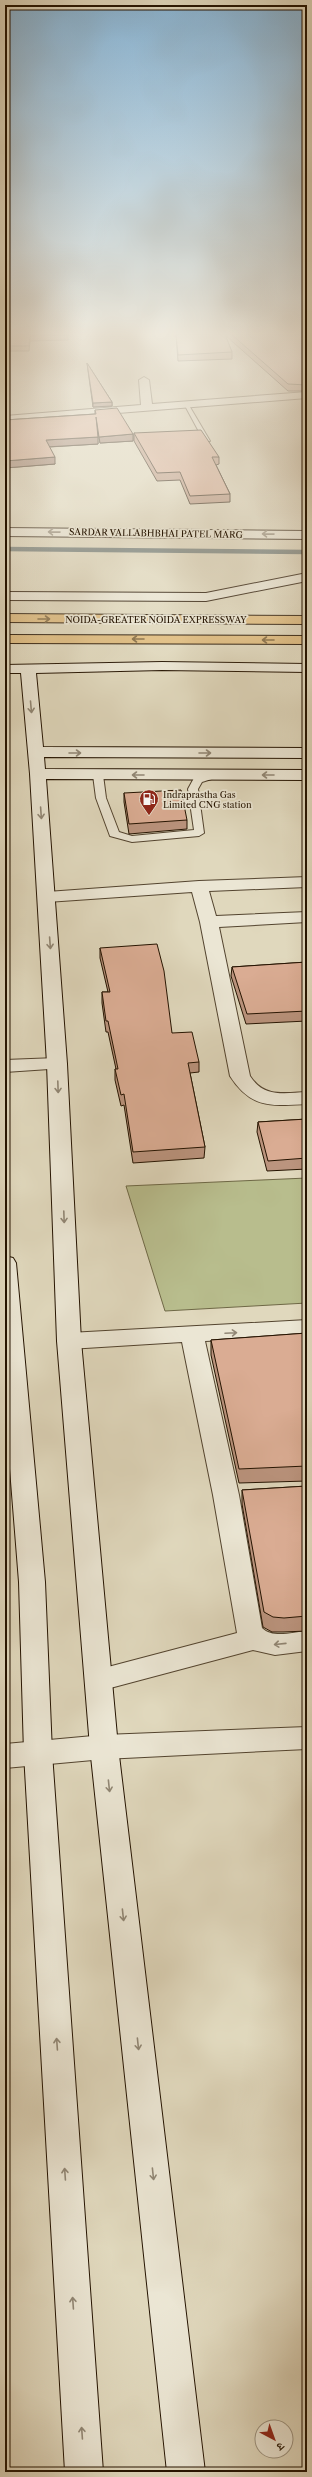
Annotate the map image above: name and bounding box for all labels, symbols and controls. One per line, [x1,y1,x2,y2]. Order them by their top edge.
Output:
street label: SARDAR VALLABHBHAI PATEL MARG [69,526,244,540]
one-way arrow [48,528,61,536]
one-way arrow [262,531,275,538]
street label: NOIDA-GREATER NOIDA EXPRESSWAY [65,614,247,625]
one-way arrow [37,615,50,623]
one-way arrow [132,635,145,643]
one-way arrow [262,636,275,644]
one-way arrow [28,700,35,713]
one-way arrow [68,749,81,757]
one-way arrow [198,749,211,757]
one-way arrow [132,771,145,779]
one-way arrow [262,771,275,779]
fuel station icon: Indraprastha Gas Limited CNG station [138,788,160,816]
place label: Indraprastha Gas Limited CNG station [163,789,252,810]
one-way arrow [37,806,44,819]
one-way arrow [46,936,53,949]
one-way arrow [55,1080,62,1093]
one-way arrow [60,1210,67,1223]
one-way arrow [224,1329,237,1336]
one-way arrow [274,1640,287,1648]
one-way arrow [105,1779,112,1792]
one-way arrow [120,1908,127,1921]
one-way arrow [134,2037,142,2050]
one-way arrow [53,2038,60,2051]
one-way arrow [149,2167,156,2180]
one-way arrow [62,2168,69,2181]
one-way arrow [70,2297,77,2310]
north arrow [254,2419,294,2459]
one-way arrow [78,2427,85,2440]
text: उ [273,2439,288,2455]

